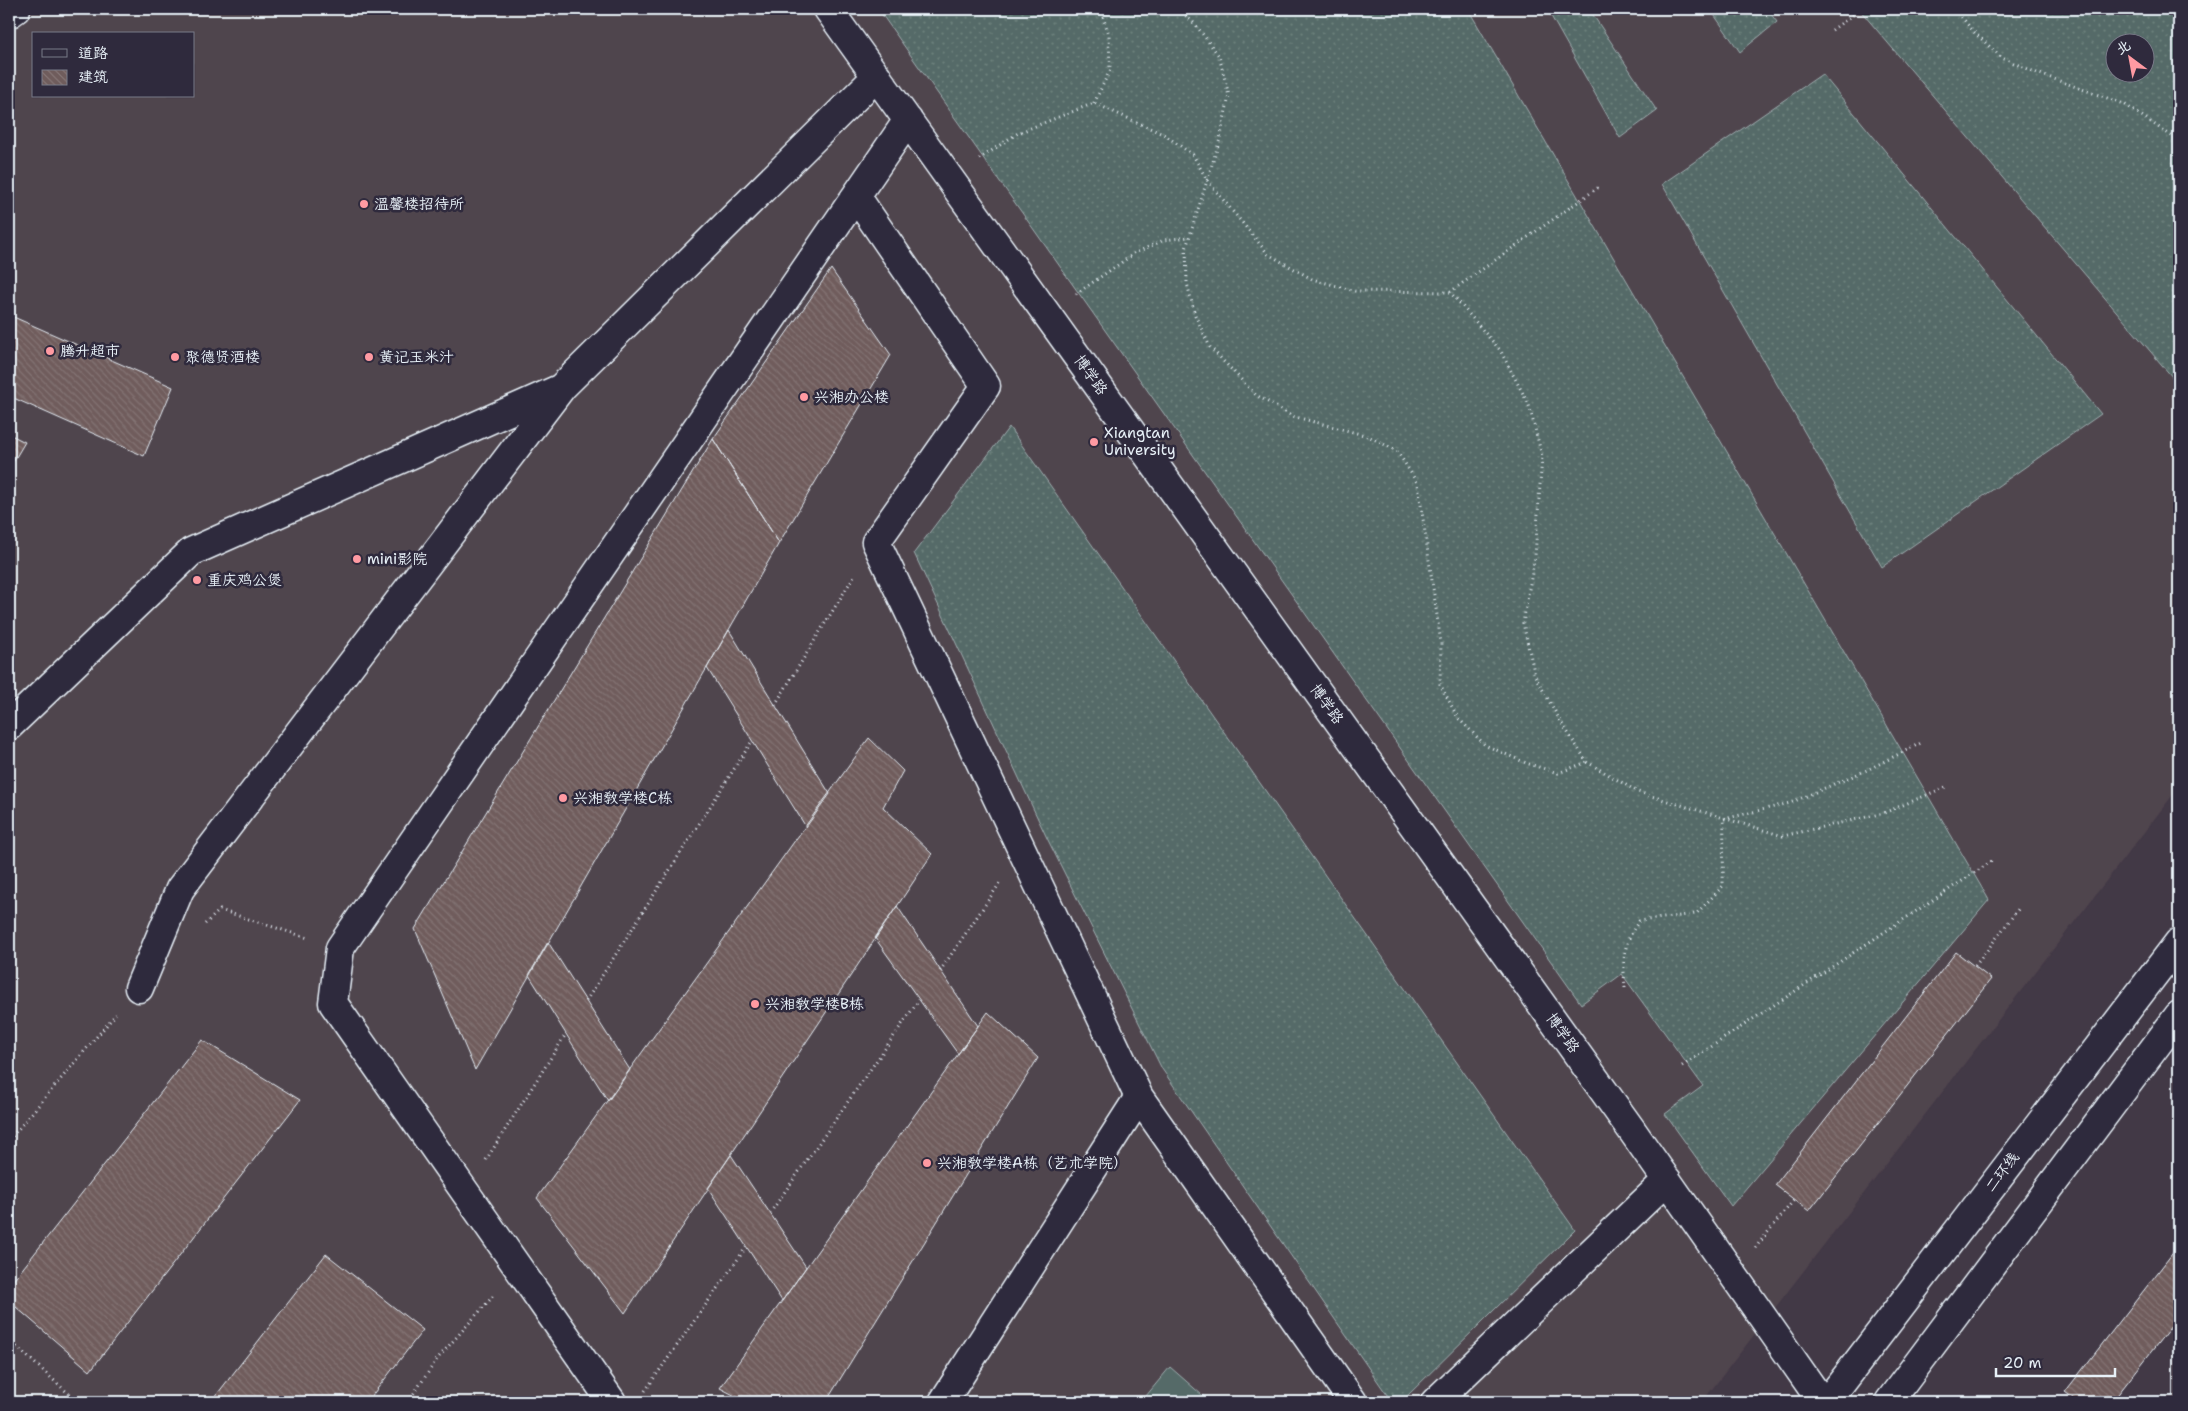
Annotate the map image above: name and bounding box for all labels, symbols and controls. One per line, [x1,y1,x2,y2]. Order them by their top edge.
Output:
legend [32,32,195,98]
north arrow [2106,32,2156,82]
text: 北 [2112,36,2134,58]
text: 道路 [78,43,108,63]
text: 建筑 [78,67,108,87]
place label: 温馨楼招待所 [374,194,464,214]
marker: 温馨楼招待所 [358,198,370,210]
place label: 腾升超市 [60,341,120,361]
marker: 腾升超市 [44,345,56,357]
place label: 聚德贤酒楼 [185,347,260,367]
place label: 黄记玉米汁 [379,347,454,367]
marker: 聚德贤酒楼 [169,351,181,363]
marker: 黄记玉米汁 [363,351,375,363]
street label: 博学路 [1070,351,1112,399]
place label: 兴湘办公楼 [814,387,889,407]
marker: 兴湘办公楼 [798,391,810,403]
place label: Xiangtan University [1104,423,1176,460]
marker: Xiangtan University [1088,436,1100,448]
place label: mini影院 [367,549,427,569]
marker: mini影院 [351,553,363,565]
place label: 重庆鸡公煲 [207,570,282,590]
marker: 重庆鸡公煲 [191,574,203,586]
street label: 博学路 [1306,680,1348,728]
place label: 兴湘教学楼C栋 [573,788,672,808]
marker: 兴湘教学楼C栋 [557,792,569,804]
place label: 兴湘教学楼B栋 [765,994,864,1014]
marker: 兴湘教学楼B栋 [749,998,761,1010]
street label: 博学路 [1542,1009,1584,1057]
street label: 二环线 [1980,1148,2024,1196]
place label: 兴湘教学楼A栋（艺术学院） [937,1153,1128,1173]
marker: 兴湘教学楼A栋（艺术学院） [921,1157,933,1169]
scale bar [1996,1346,2114,1378]
text: 20 m [2003,1353,2042,1373]

